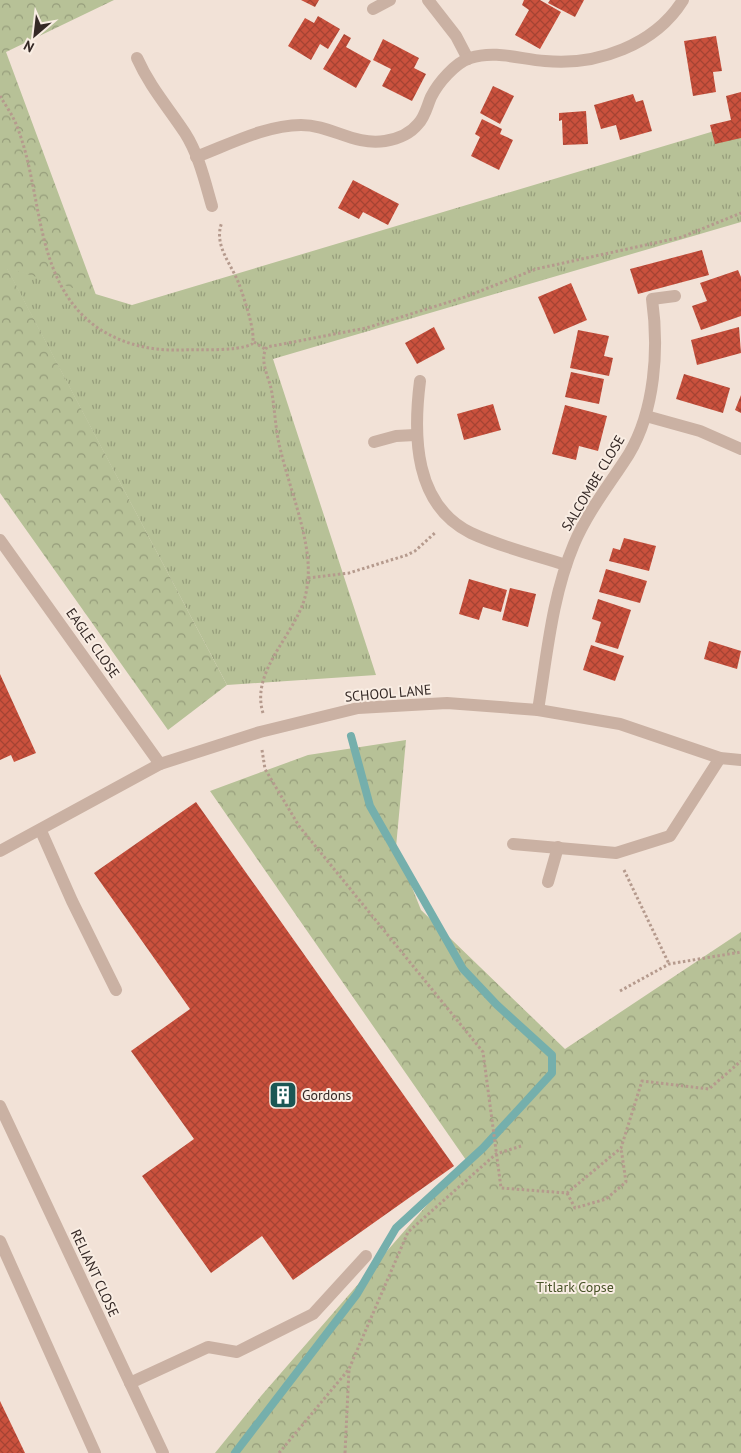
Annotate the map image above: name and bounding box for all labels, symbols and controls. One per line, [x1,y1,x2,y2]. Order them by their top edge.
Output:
north arrow [10,10,60,60]
text: N [21,36,37,57]
street label: SALCOMBE CLOSE [557,432,629,534]
street label: EAGLE CLOSE [62,605,124,681]
street label: SCHOOL LANE [344,680,432,706]
building icon: Gordons [268,1080,298,1110]
place label: Gordons [302,1086,352,1104]
street label: RELIANT CLOSE [67,1226,123,1320]
park label: Titlark Copse [536,1278,614,1296]

